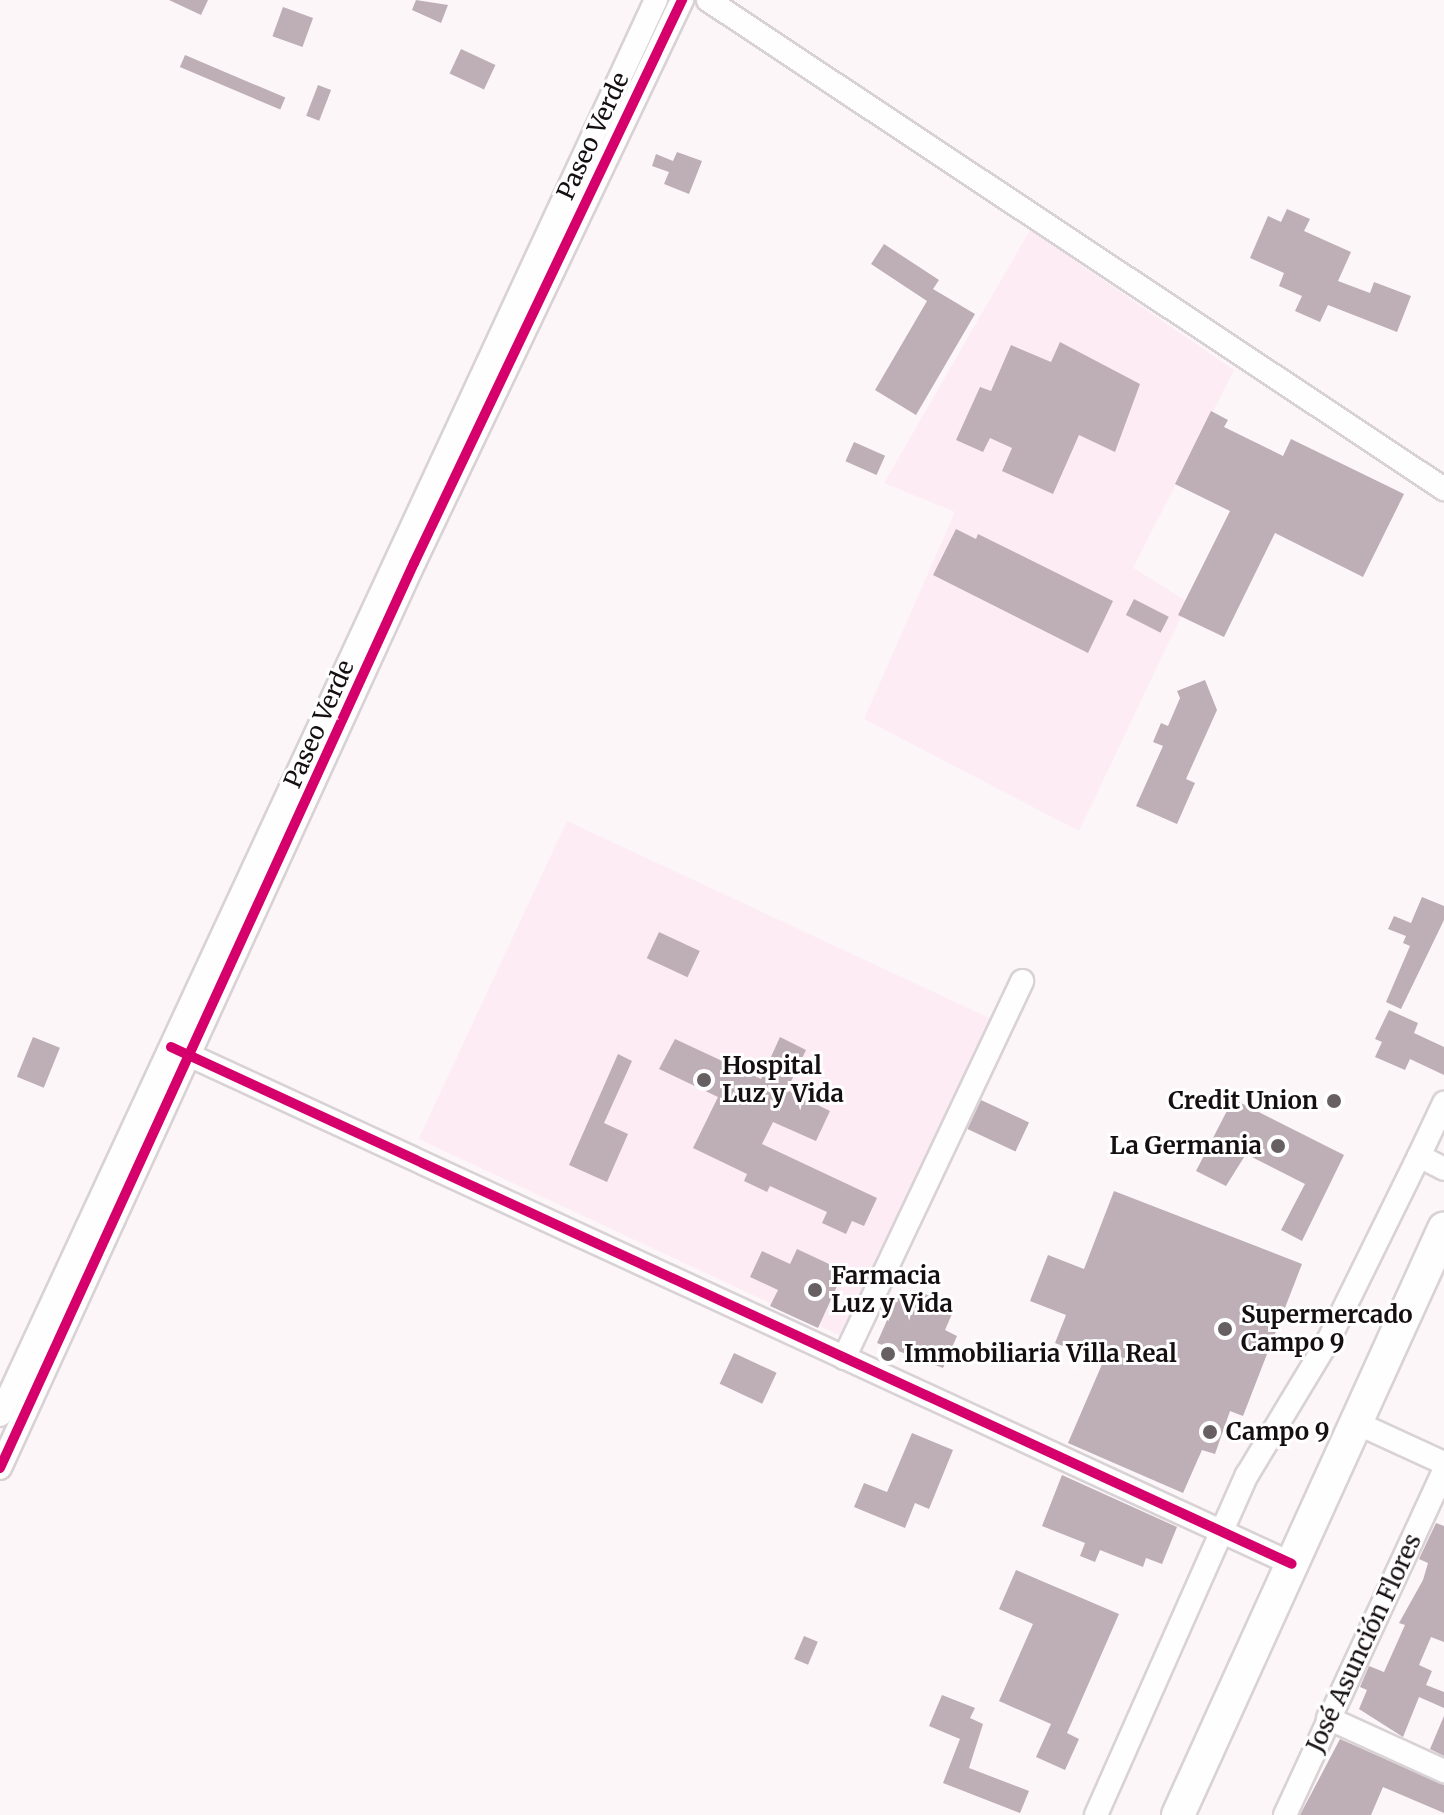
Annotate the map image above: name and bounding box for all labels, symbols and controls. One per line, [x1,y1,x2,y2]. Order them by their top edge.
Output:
street label: Paseo Verde [551,68,635,204]
street label: Paseo Verde [278,656,360,792]
place label: Hospital Luz y Vida [722,1052,844,1108]
marker: Hospital Luz y Vida [693,1069,715,1091]
place label: Credit Union [1168,1087,1318,1115]
marker: Credit Union [1325,1092,1343,1110]
place label: La Germania [1110,1132,1262,1160]
marker: La Germania [1269,1137,1287,1155]
place label: Farmacia Luz y Vida [831,1262,953,1318]
marker: Farmacia Luz y Vida [806,1281,824,1299]
place label: Supermercado Campo 9 [1241,1301,1413,1357]
marker: Supermercado Campo 9 [1216,1320,1234,1338]
place label: Immobiliaria Villa Real [904,1340,1177,1368]
marker: Immobiliaria Villa Real [879,1345,897,1363]
place label: Campo 9 [1226,1418,1330,1446]
marker: Campo 9 [1201,1423,1219,1441]
street label: José Asunción Flores [1301,1529,1427,1757]

